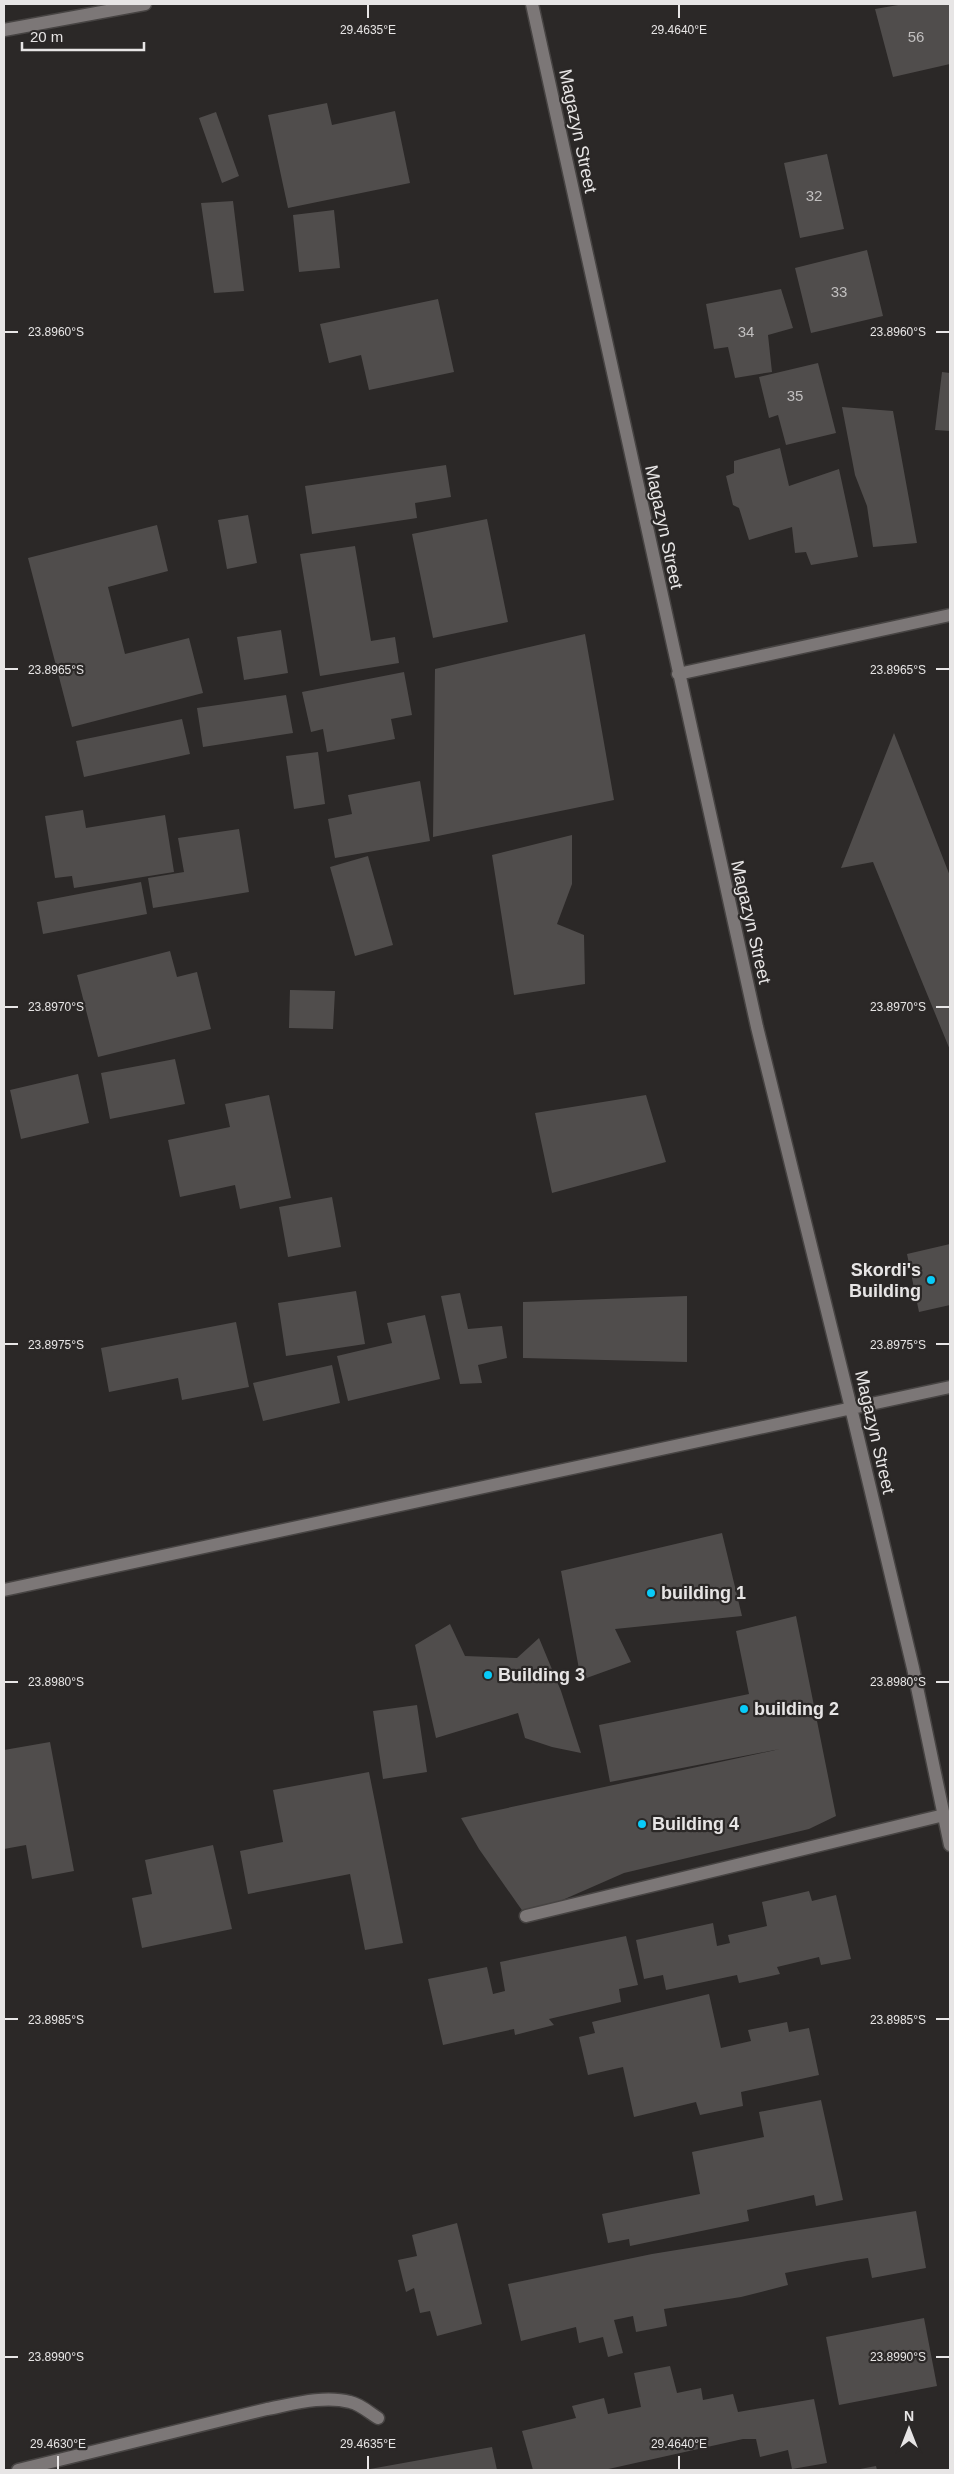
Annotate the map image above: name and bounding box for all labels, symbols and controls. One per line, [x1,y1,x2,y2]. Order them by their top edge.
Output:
scale bar [22,20,145,52]
text: 29.4635°E [340,23,396,37]
text: 29.4640°E [651,23,707,37]
text: 20 m [30,28,63,45]
house number: 56 [908,28,924,45]
street label: Magazyn Street [555,67,601,195]
house number: 32 [806,187,822,204]
house number: 33 [831,283,847,300]
house number: 34 [738,323,754,340]
text: 23.8960°S [28,325,84,339]
text: 23.8960°S [870,325,926,339]
house number: 35 [787,387,803,404]
street label: Magazyn Street [641,463,687,591]
text: 23.8965°S [28,663,84,677]
text: 23.8965°S [870,663,926,677]
street label: Magazyn Street [727,858,775,986]
text: 23.8970°S [28,1000,84,1014]
text: 23.8970°S [870,1000,926,1014]
place label: Skordi's Building [849,1260,921,1301]
marker: Skordi's Building [925,1274,937,1286]
text: 23.8975°S [28,1338,84,1352]
text: 23.8975°S [870,1338,926,1352]
street label: Magazyn Street [851,1368,899,1496]
place label: building 1 [661,1583,746,1603]
marker: building 1 [645,1587,657,1599]
place label: Building 3 [498,1665,585,1685]
marker: Building 3 [482,1669,494,1681]
text: 23.8980°S [28,1675,84,1689]
text: 23.8980°S [870,1675,926,1689]
place label: building 2 [754,1699,839,1719]
marker: building 2 [738,1703,750,1715]
place label: Building 4 [652,1814,739,1834]
marker: Building 4 [636,1818,648,1830]
text: 23.8985°S [28,2013,84,2027]
text: 23.8985°S [870,2013,926,2027]
text: 23.8990°S [28,2350,84,2364]
text: 23.8990°S [870,2350,926,2364]
north arrow [884,2404,934,2454]
text: N [904,2408,914,2424]
text: 29.4630°E [30,2437,86,2451]
text: 29.4635°E [340,2437,396,2451]
text: 29.4640°E [651,2437,707,2451]

